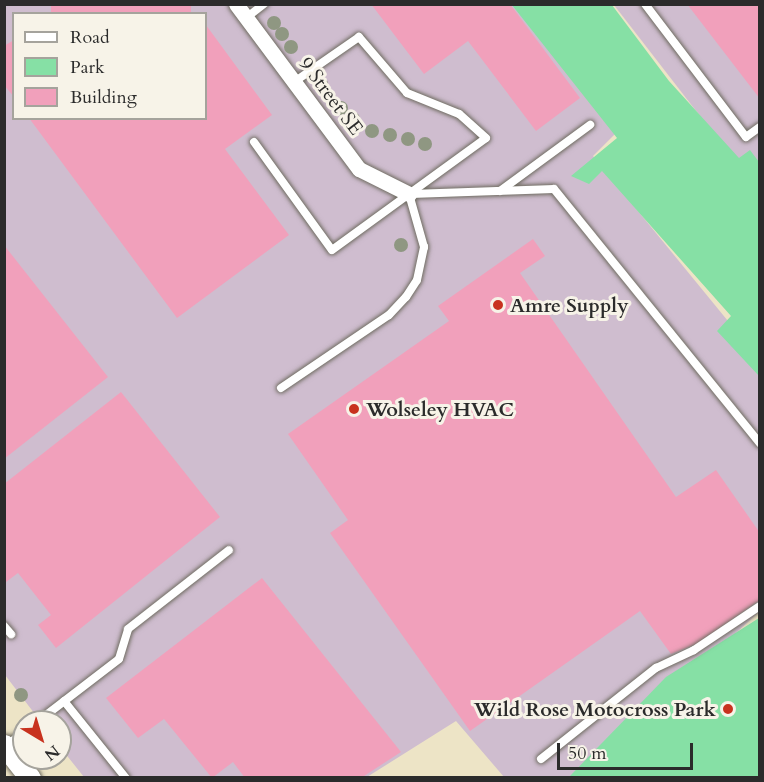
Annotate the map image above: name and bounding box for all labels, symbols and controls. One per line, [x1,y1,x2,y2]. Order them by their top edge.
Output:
legend [12,12,207,120]
text: Road [70,25,110,50]
street label: 9 Street SE [294,52,368,140]
text: Park [70,55,105,80]
text: Building [70,85,137,110]
place label: Amre Supply [510,293,629,317]
marker: Amre Supply [491,298,505,312]
place label: Wolseley HVAC [366,397,514,421]
marker: Wolseley HVAC [347,402,361,416]
place label: Wild Rose Motocross Park [474,697,716,721]
marker: Wild Rose Motocross Park [721,702,735,716]
north arrow [12,710,72,770]
scale bar [560,731,696,769]
text: N [40,740,64,766]
text: 50 m [568,741,607,766]

